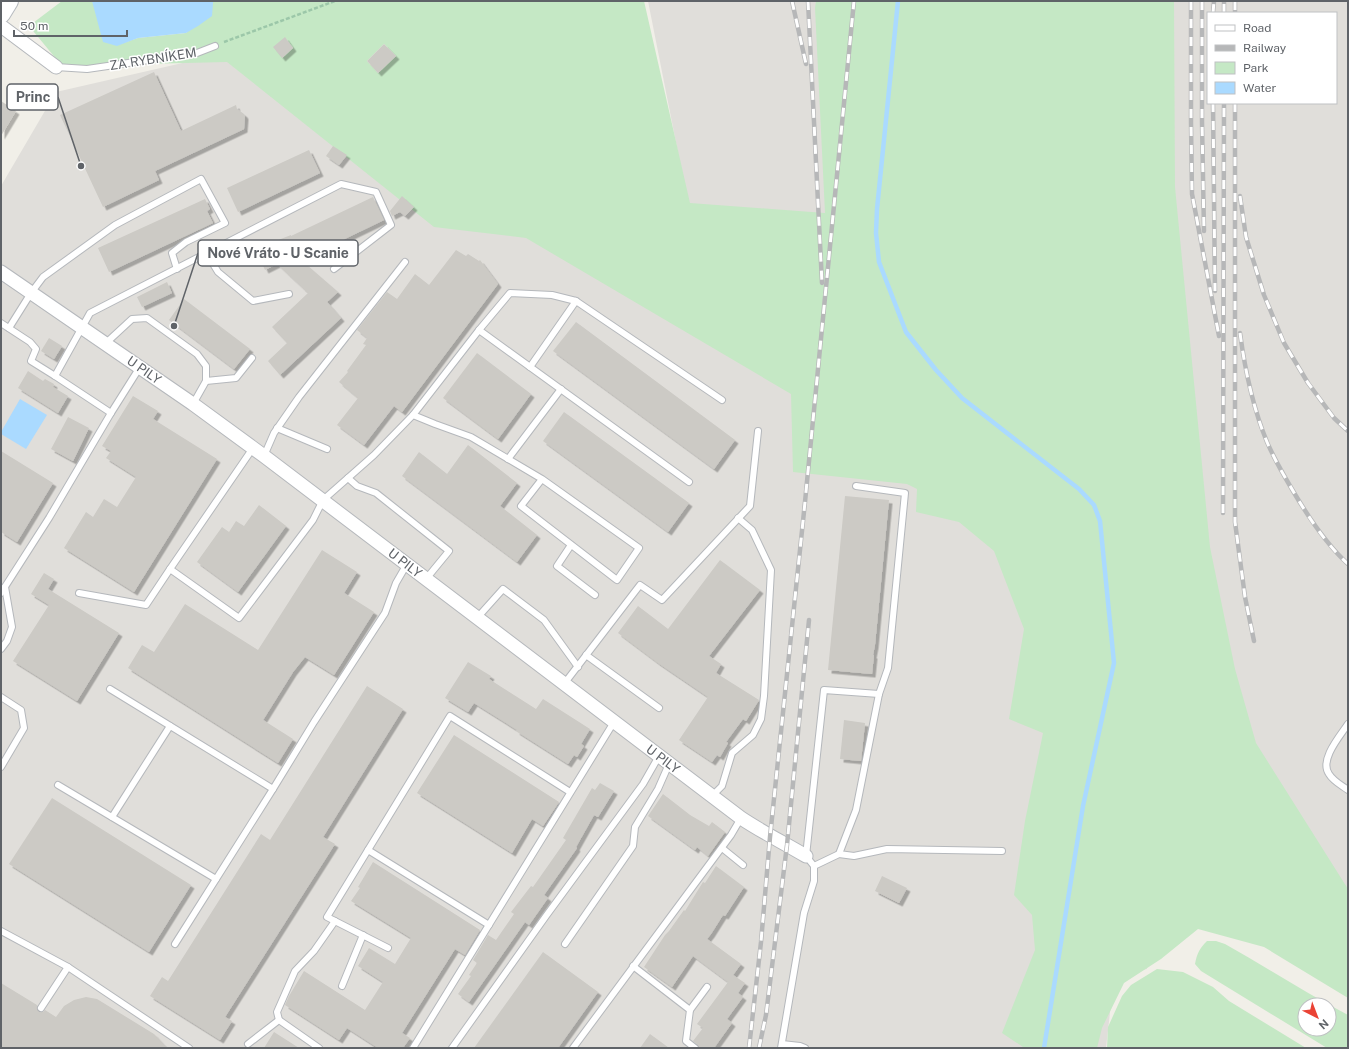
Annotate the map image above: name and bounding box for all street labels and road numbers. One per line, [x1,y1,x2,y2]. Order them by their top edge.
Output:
street label: ZA RYBNÍKEM [108,44,198,73]
street label: U PILY [124,353,164,387]
street label: U PILY [385,545,425,581]
street label: U PILY [643,741,683,777]

